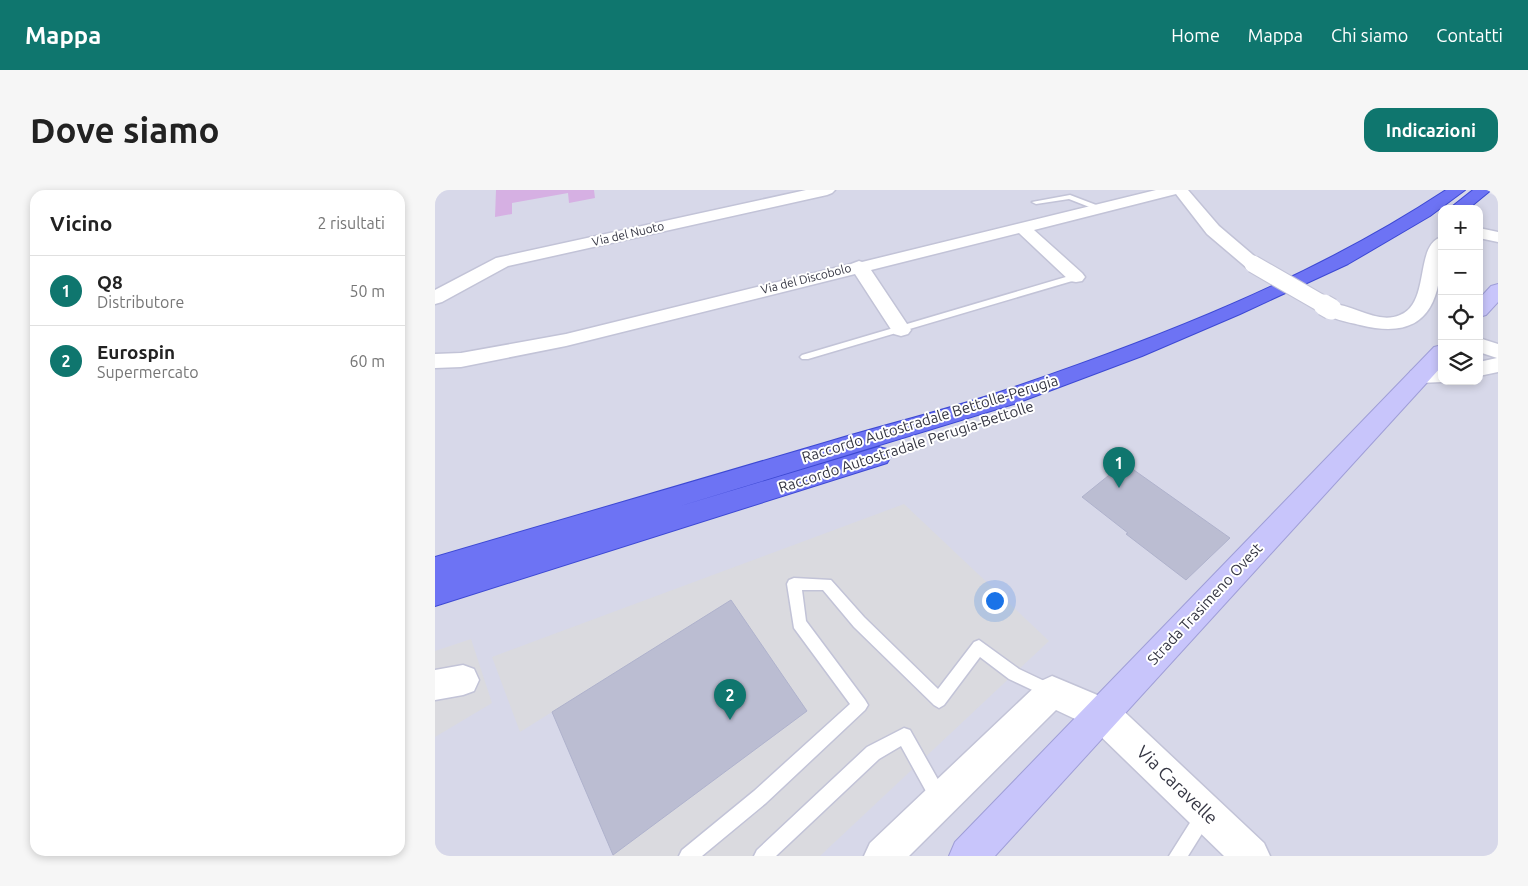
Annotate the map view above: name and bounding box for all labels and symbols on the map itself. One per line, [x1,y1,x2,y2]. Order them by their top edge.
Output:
street label: Via del Nuoto [591,219,665,248]
street label: Via del Discobolo [759,261,852,296]
street label: Raccordo Autostradale Bettolle-Perugia [800,371,1060,466]
street label: Raccordo Autostradale Perugia-Bettolle [776,397,1036,496]
pin: 1 [1103,447,1135,488]
street label: Strada Trasimeno Ovest [1144,539,1265,668]
your location [982,588,1008,614]
pin: 2 [714,679,746,720]
street label: Via Caravelle [1133,741,1222,828]

